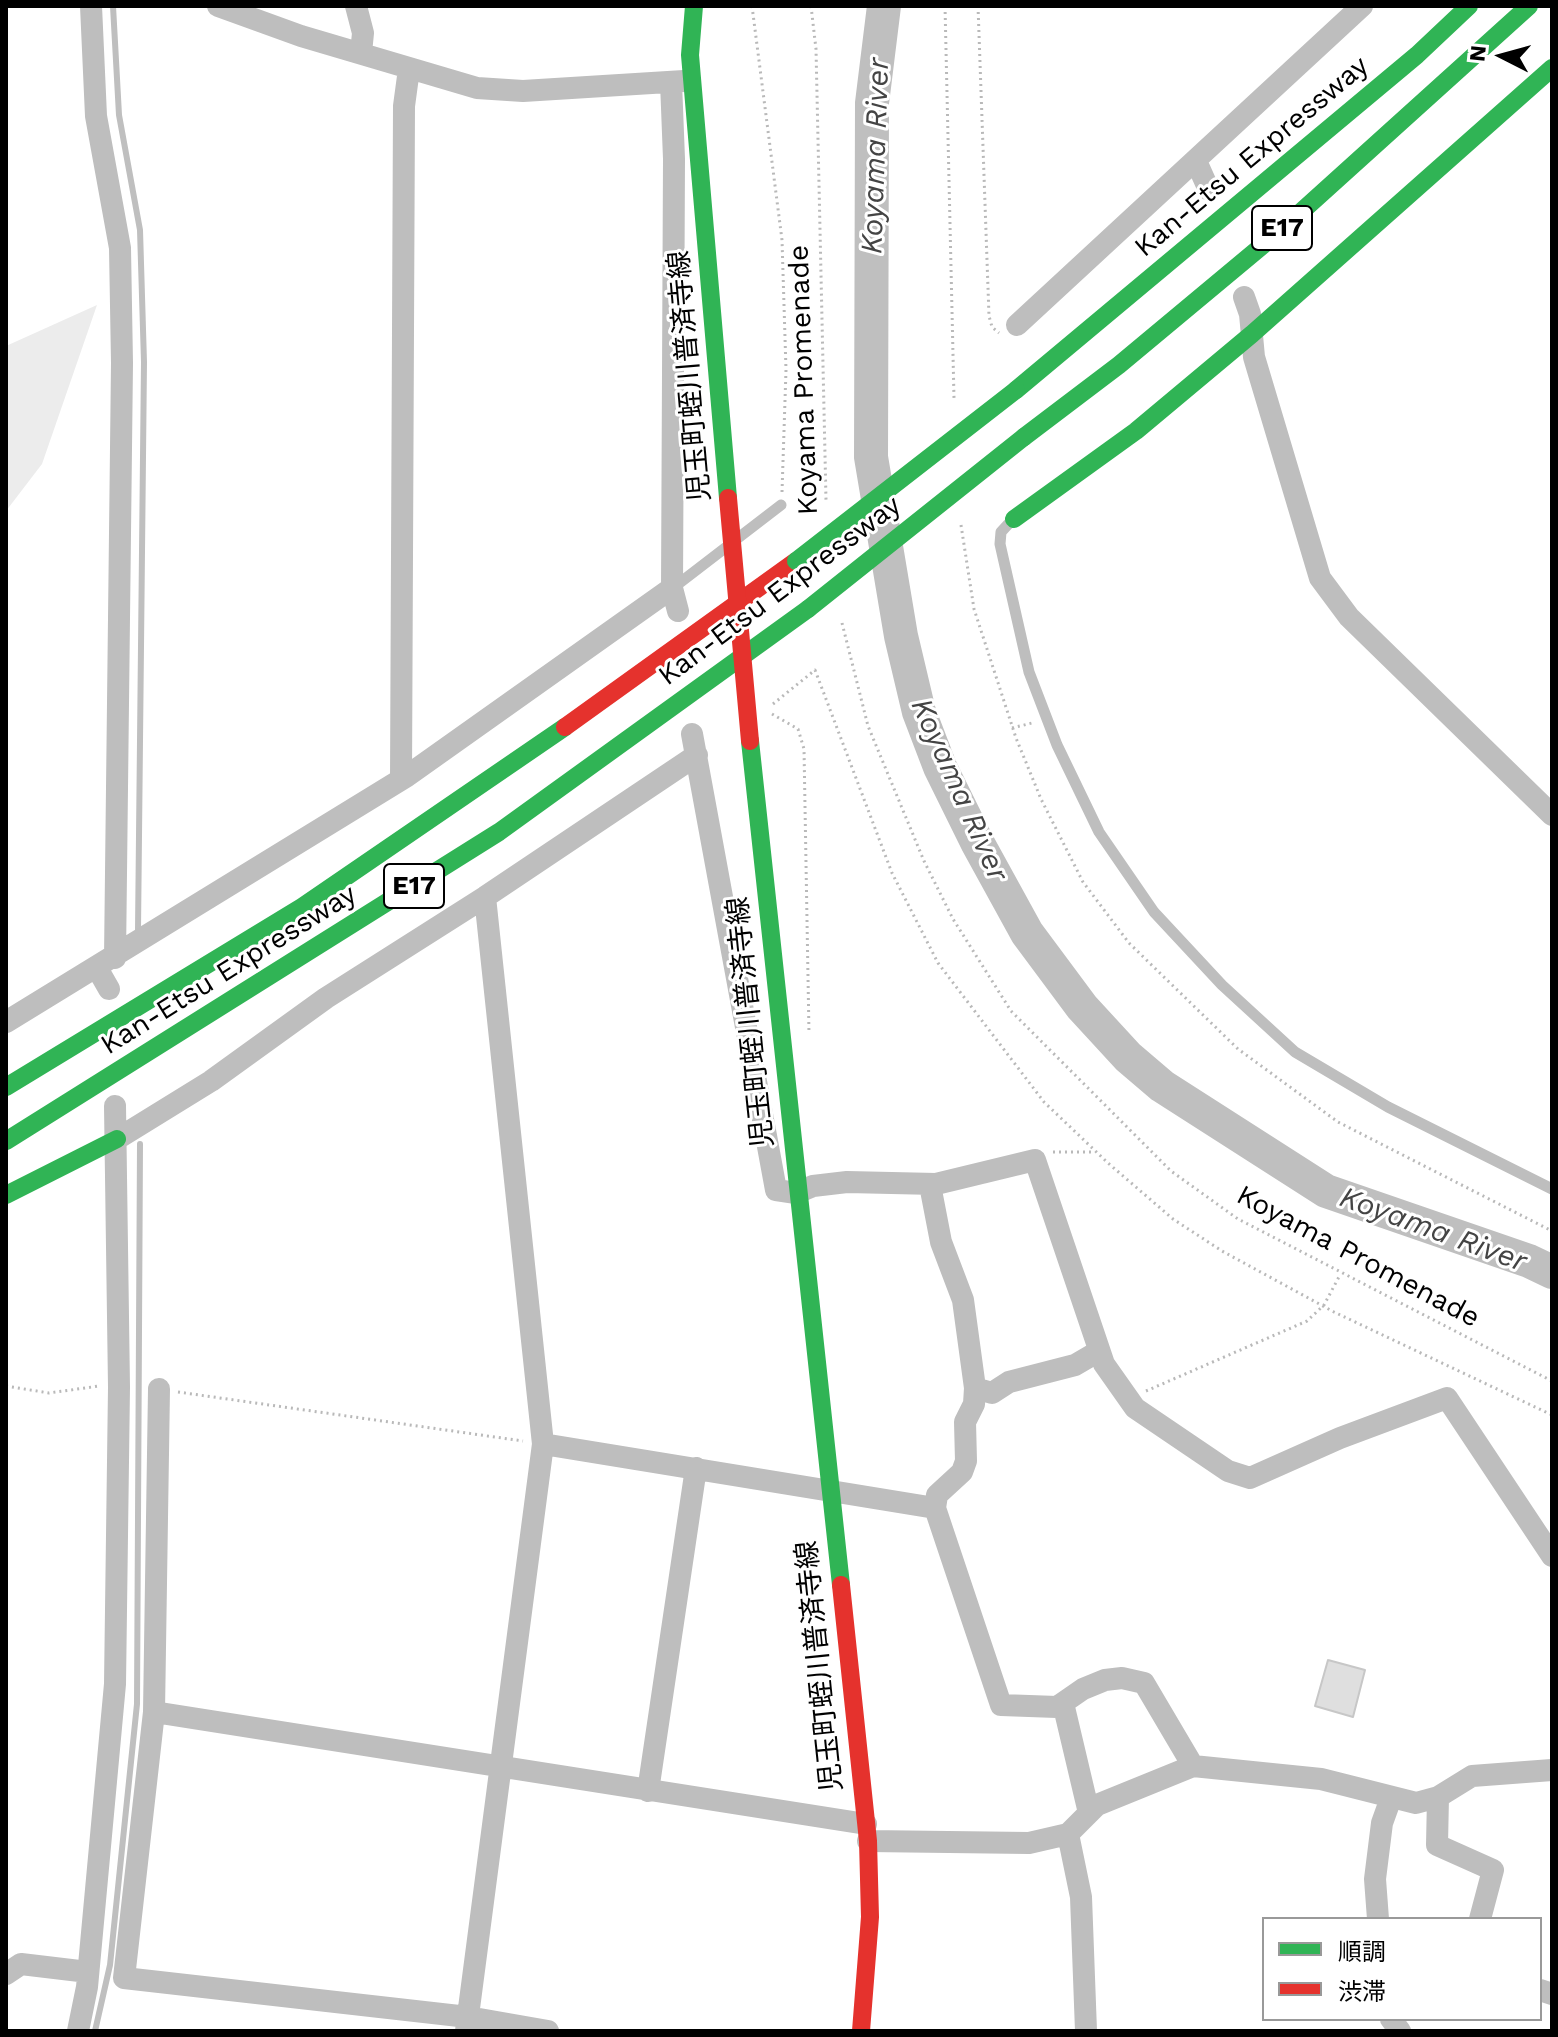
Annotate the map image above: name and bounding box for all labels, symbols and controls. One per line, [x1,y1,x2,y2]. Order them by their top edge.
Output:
north arrow [1462,16,1542,96]
text: N [1464,44,1491,63]
street label: Kan-Etsu Expressway [1128,49,1376,265]
water label: Koyama River [855,57,897,255]
road number: E17 [1252,206,1312,250]
street label: Koyama Promenade [782,244,826,516]
street label: 児玉町蛭川普済寺線 [662,249,718,503]
street label: Kan-Etsu Expressway [652,489,908,693]
water label: Koyama River [903,693,1015,887]
road number: E17 [384,864,444,908]
street label: Kan-Etsu Expressway [95,878,363,1062]
street label: 児玉町蛭川普済寺線 [721,895,781,1149]
street label: Koyama Promenade [1231,1179,1485,1335]
water label: Koyama River [1335,1179,1531,1281]
street label: 児玉町蛭川普済寺線 [790,1539,850,1793]
legend [1262,1917,1542,2021]
text: 順調 [1338,1938,1386,1966]
text: 渋滞 [1338,1978,1386,2006]

